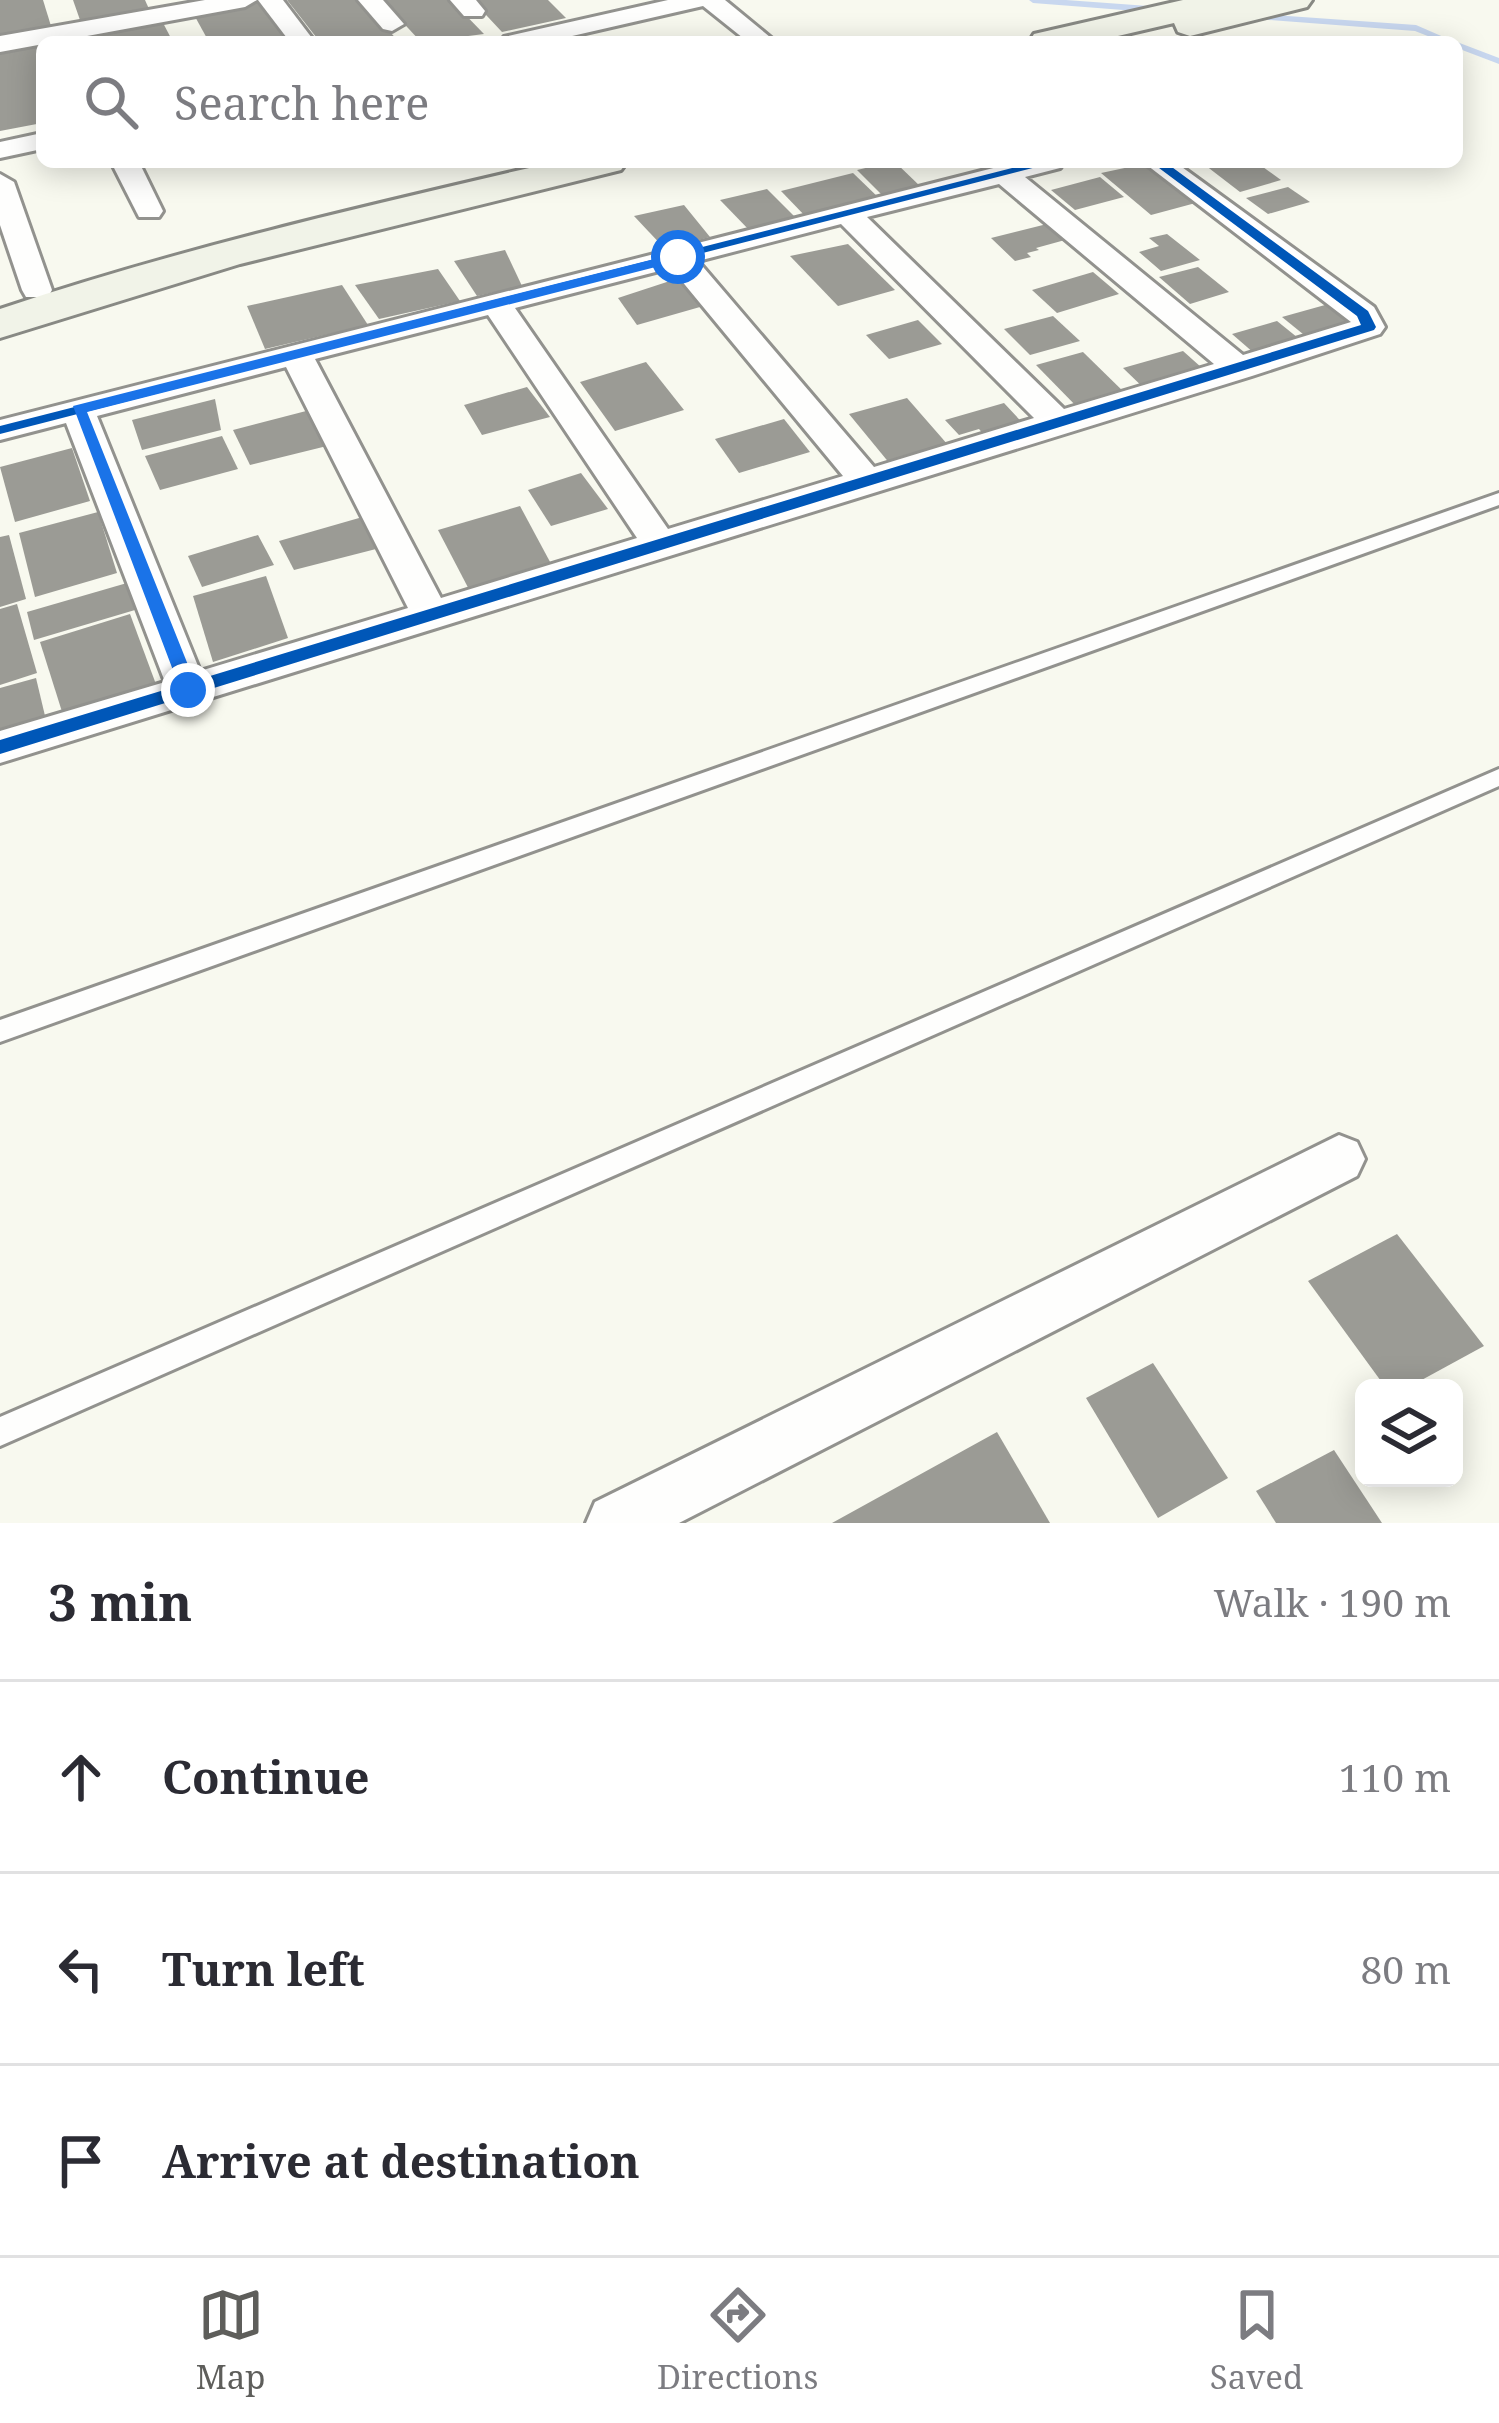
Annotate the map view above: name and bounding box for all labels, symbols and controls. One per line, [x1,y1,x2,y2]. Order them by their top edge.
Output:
search box [36,36,1463,168]
icon: search [78,69,144,135]
text: Search here [174,72,429,133]
route start [651,230,705,284]
route end [161,663,215,717]
map controls [1355,1379,1463,1487]
button: layers [1355,1379,1463,1487]
text: 3 min [48,1566,192,1636]
text: Walk · 190 m [1214,1575,1451,1628]
icon: ahead [48,1744,114,1810]
text: Continue [162,1746,370,1807]
text: 110 m [1339,1750,1451,1803]
icon: left [48,1936,114,2002]
text: Turn left [162,1938,365,1999]
text: 80 m [1360,1942,1451,1995]
icon: arrive [48,2128,114,2194]
text: Arrive at destination [162,2130,640,2191]
tab: Map [196,2282,266,2399]
tab: Directions [657,2282,818,2399]
tab: Saved [1210,2282,1303,2399]

